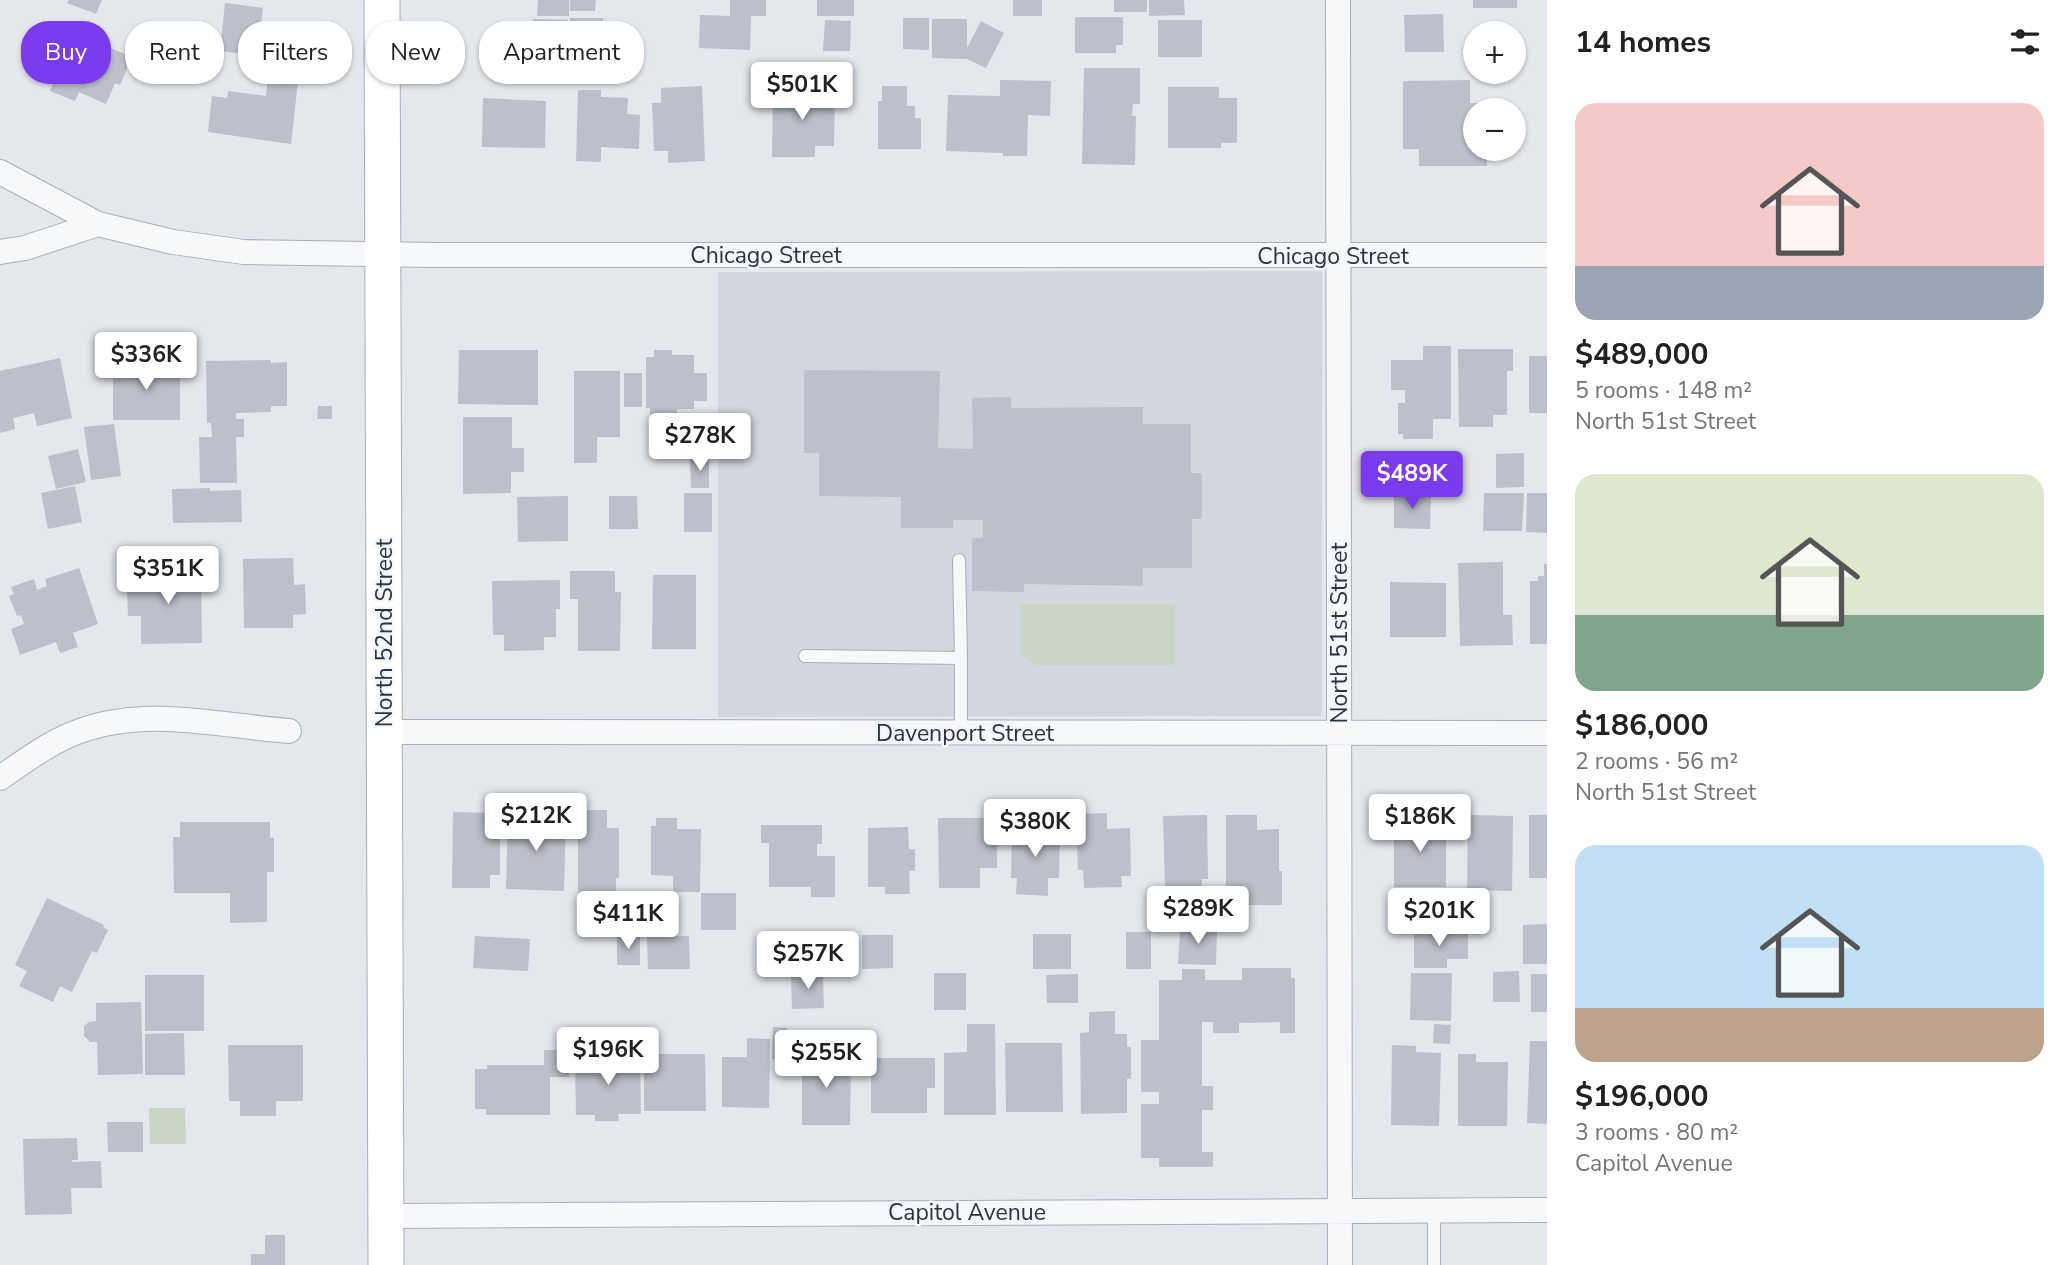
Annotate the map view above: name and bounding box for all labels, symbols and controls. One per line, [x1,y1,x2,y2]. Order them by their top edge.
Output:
chip: Buy [21,21,111,84]
chip: Rent [125,21,224,84]
chip: Filters [238,21,352,84]
chip: New [366,21,465,84]
chip: Apartment [479,21,644,84]
map controls [1463,21,1526,161]
button: + [1463,21,1526,84]
text: 14 homes [1575,22,1711,63]
icon: filters [2006,23,2044,61]
pin: $501K [753,62,851,122]
text: $501K [767,69,837,100]
button: − [1463,98,1526,161]
icon: home [1747,148,1873,274]
street label: Chicago Street [690,240,843,271]
street label: Chicago Street [1257,241,1410,272]
pin: $336K [97,332,195,392]
text: $489,000 [1575,334,1708,375]
text: $336K [111,339,181,370]
text: 5 rooms · 148 m² [1575,375,1752,406]
text: North 51st Street [1575,406,1756,437]
pin: $278K [651,414,749,473]
text: $278K [665,420,735,451]
pin: $489K [1363,452,1461,511]
text: $489K [1377,458,1447,489]
icon: home [1747,519,1873,645]
street label: North 52nd Street [369,538,400,727]
street label: North 51st Street [1324,542,1355,723]
pin: $351K [119,546,217,606]
text: $351K [133,553,203,584]
text: $186,000 [1575,705,1708,746]
street label: Davenport Street [876,718,1055,749]
text: 2 rooms · 56 m² [1575,746,1738,777]
text: North 51st Street [1575,777,1756,808]
pin: $212K [487,794,585,853]
pin: $186K [1371,794,1469,854]
text: $212K [501,800,571,831]
pin: $380K [986,800,1084,859]
text: $186K [1385,801,1455,832]
text: $380K [1000,806,1070,837]
pin: $289K [1149,886,1247,946]
pin: $201K [1390,888,1488,948]
icon: home [1747,890,1873,1016]
pin: $411K [579,892,677,951]
text: $289K [1163,893,1233,924]
text: $201K [1404,895,1474,926]
text: $411K [593,898,663,929]
pin: $257K [759,932,857,991]
text: $257K [773,938,843,969]
pin: $196K [559,1028,657,1087]
pin: $255K [777,1030,875,1090]
text: $196K [573,1034,643,1065]
text: $255K [791,1037,861,1068]
text: $196,000 [1575,1076,1708,1117]
text: 3 rooms · 80 m² [1575,1117,1738,1148]
text: Capitol Avenue [1575,1148,1733,1179]
street label: Capitol Avenue [888,1197,1046,1228]

